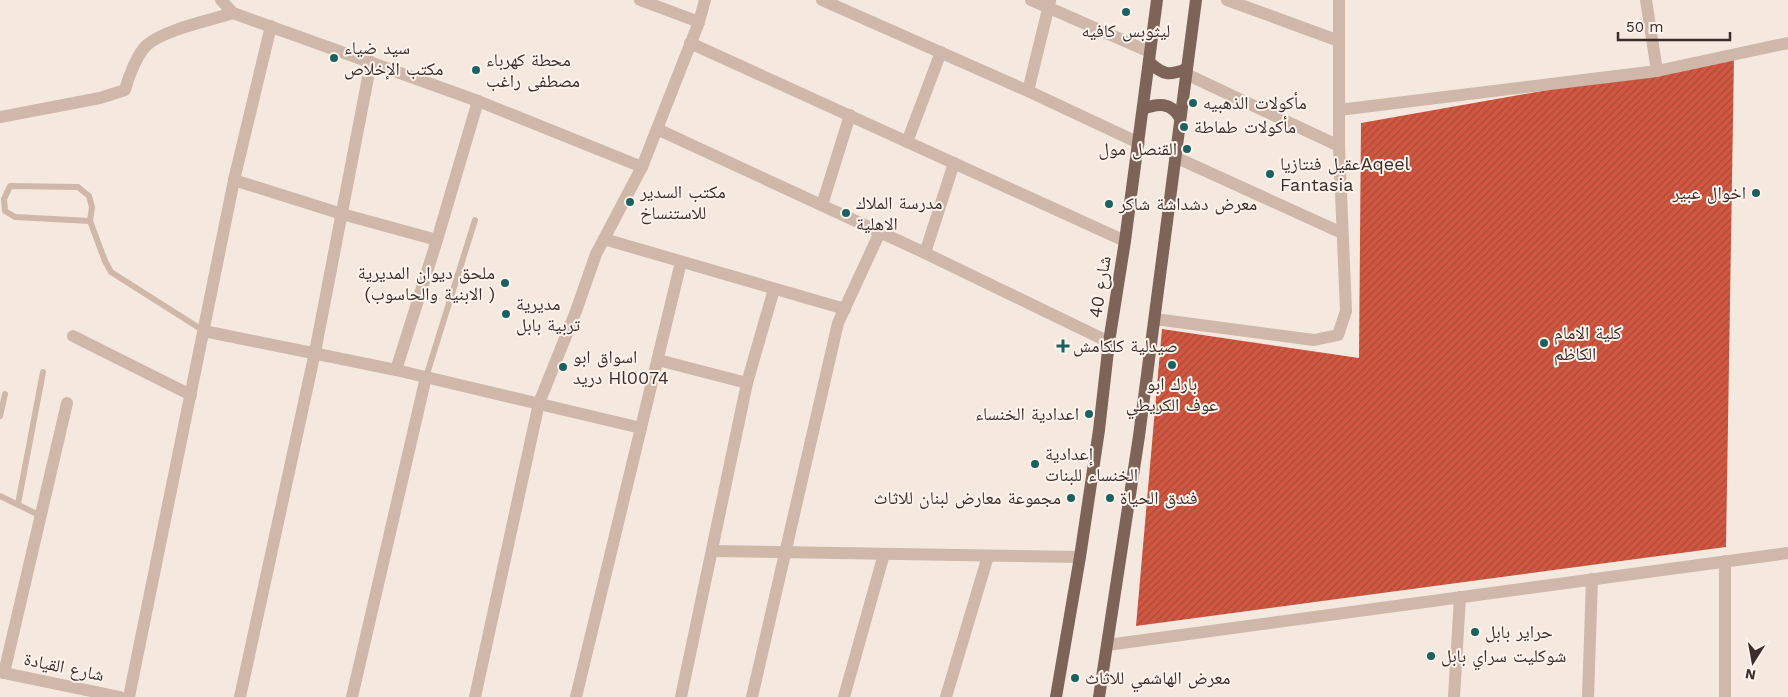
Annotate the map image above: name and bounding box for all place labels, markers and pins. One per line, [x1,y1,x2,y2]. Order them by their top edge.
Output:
marker: ليثوبس كافيه [1120,6,1132,18]
place label: ليثوبس كافيه [1082,20,1170,42]
place label: سيد ضياء مكتب الإخلاص [344,37,444,80]
place label: محطة كهرباء مصطفى راغب [486,49,580,92]
marker: سيد ضياء مكتب الإخلاص [328,52,340,64]
marker: محطة كهرباء مصطفى راغب [470,64,482,76]
place label: مأكولات الذهبيه [1203,92,1307,114]
marker: مأكولات الذهبيه [1187,97,1199,109]
place label: مأكولات طماطة [1194,116,1296,137]
marker: مأكولات طماطة [1178,121,1190,133]
place label: القنصل مول [1099,138,1177,160]
marker: القنصل مول [1181,143,1193,155]
place label: عقيل فنتازياAqeel Fantasia [1280,153,1411,195]
marker: عقيل فنتازياAqeel Fantasia [1264,168,1276,180]
place label: مكتب السدير للاستنساخ [639,181,726,225]
place label: اخوال عبير [1672,182,1746,204]
marker: اخوال عبير [1750,187,1762,199]
place label: مدرسة الملاك الاهلية [856,192,942,234]
place label: معرض دشداشة شاكر [1118,193,1257,215]
marker: مكتب السدير للاستنساخ [624,196,636,208]
marker: معرض دشداشة شاكر [1103,198,1115,210]
marker: مدرسة الملاك الاهلية [840,207,852,219]
place label: ملحق ديوان المديرية (الابنية والحاسوب ) [358,262,495,305]
marker: ملحق ديوان المديرية (الابنية والحاسوب ) [499,277,511,289]
place label: مديرية تربية بابل [516,293,580,336]
marker: مديرية تربية بابل [500,308,512,320]
place label: كلية الامام الكاظم [1554,322,1622,366]
place label: صيدلية كلكامش [1073,335,1178,357]
marker: كلية الامام الكاظم [1538,337,1550,349]
marker: صيدلية كلكامش [1057,340,1069,352]
place label: اسواق ابو دريد Hl0074 [573,346,669,388]
marker: بارك ابو عوف الكريطي [1166,359,1178,371]
marker: اسواق ابو دريد Hl0074 [557,361,569,373]
place label: بارك ابو عوف الكريطي [1126,373,1218,420]
place label: اعدادية الخنساء [975,403,1079,424]
marker: اعدادية الخنساء [1083,408,1095,420]
place label: إعدادية الخنساء للبنات [1045,443,1138,486]
marker: إعدادية الخنساء للبنات [1029,458,1041,470]
place label: مجموعة معارض لبنان للاثاث [874,487,1061,509]
place label: فندق الحياة [1120,487,1198,509]
marker: مجموعة معارض لبنان للاثاث [1065,492,1077,504]
marker: فندق الحياة [1104,492,1116,504]
place label: حراير بابل [1485,621,1553,643]
marker: حراير بابل [1469,626,1481,638]
place label: شوكليت سراي بابل [1441,645,1566,671]
marker: شوكليت سراي بابل [1425,650,1437,662]
place label: معرض الهاشمي للاثاث [1085,667,1231,693]
marker: معرض الهاشمي للاثاث [1069,672,1081,684]

